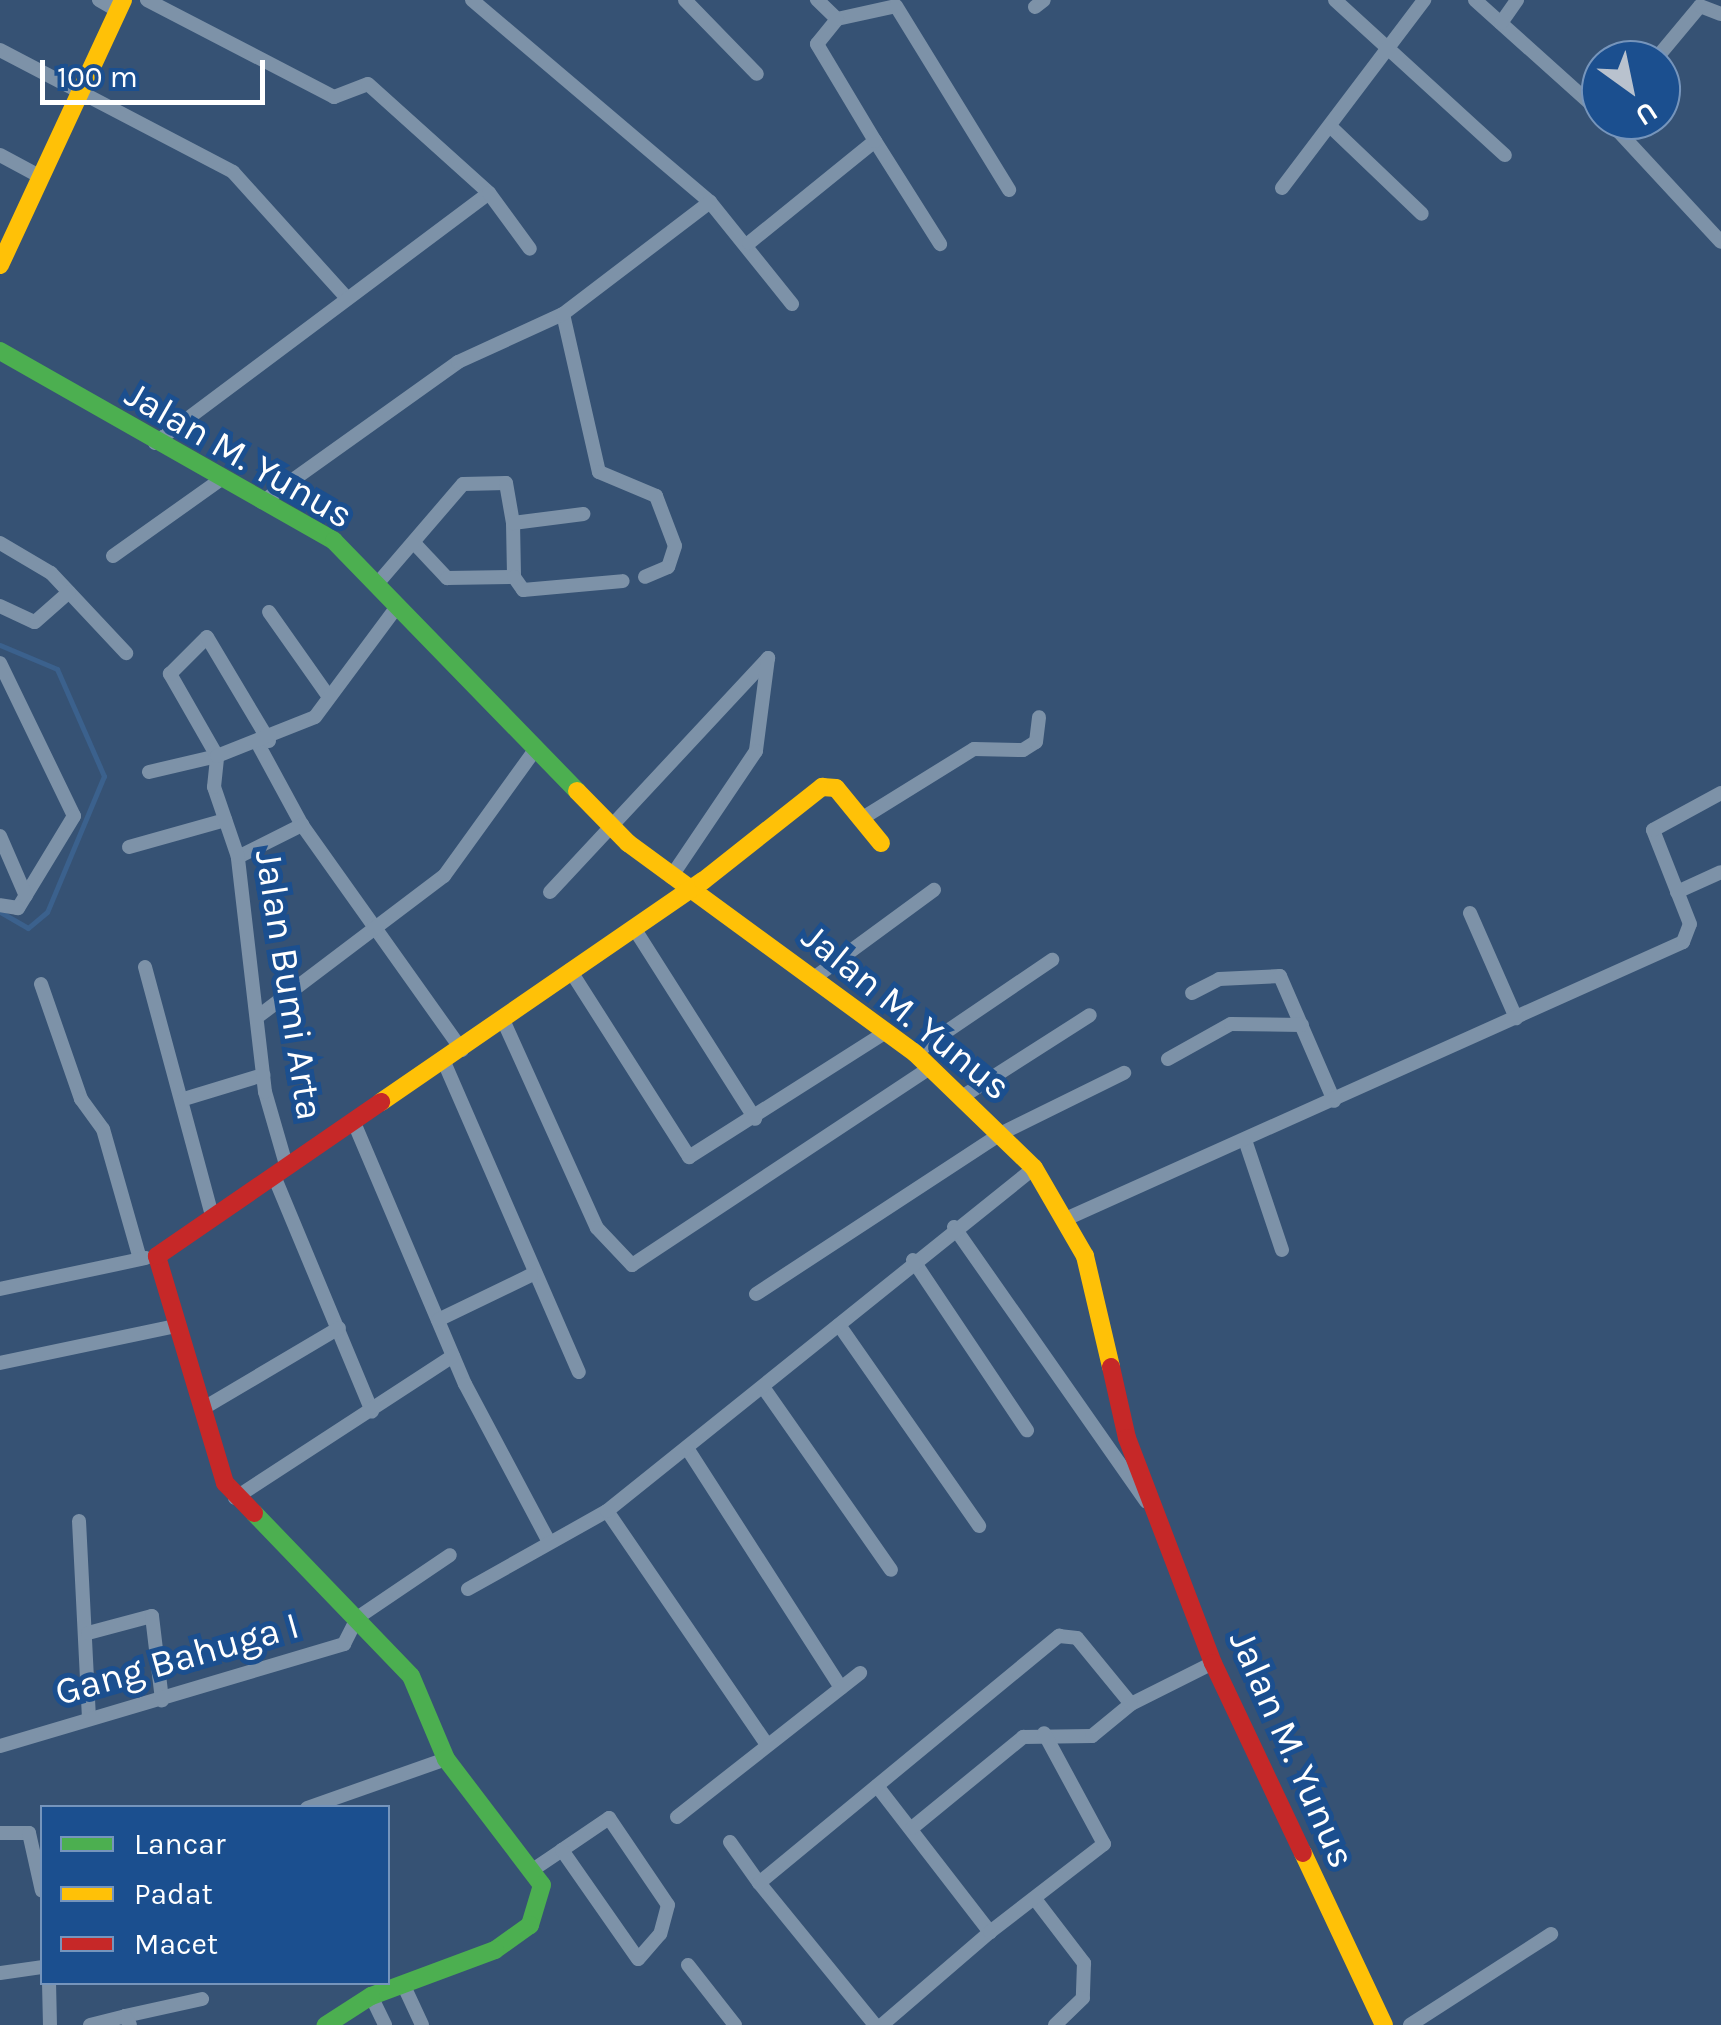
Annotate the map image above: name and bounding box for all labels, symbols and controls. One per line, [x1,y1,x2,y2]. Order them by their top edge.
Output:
scale bar [45,40,270,102]
north arrow [1581,40,1681,140]
text: 100 m [57,59,138,95]
text: U [1629,95,1664,133]
street label: Jalan M. Yunus [117,372,361,538]
street label: Jalan Bumi Arta [245,847,333,1123]
street label: Jalan M. Yunus [793,914,1019,1110]
street label: Gang Bahuga I [50,1602,304,1716]
street label: Jalan M. Yunus [1219,1623,1365,1875]
legend [40,1805,390,1985]
text: Lancar [134,1826,226,1862]
text: Padat [134,1876,213,1912]
text: Macet [134,1926,218,1962]

